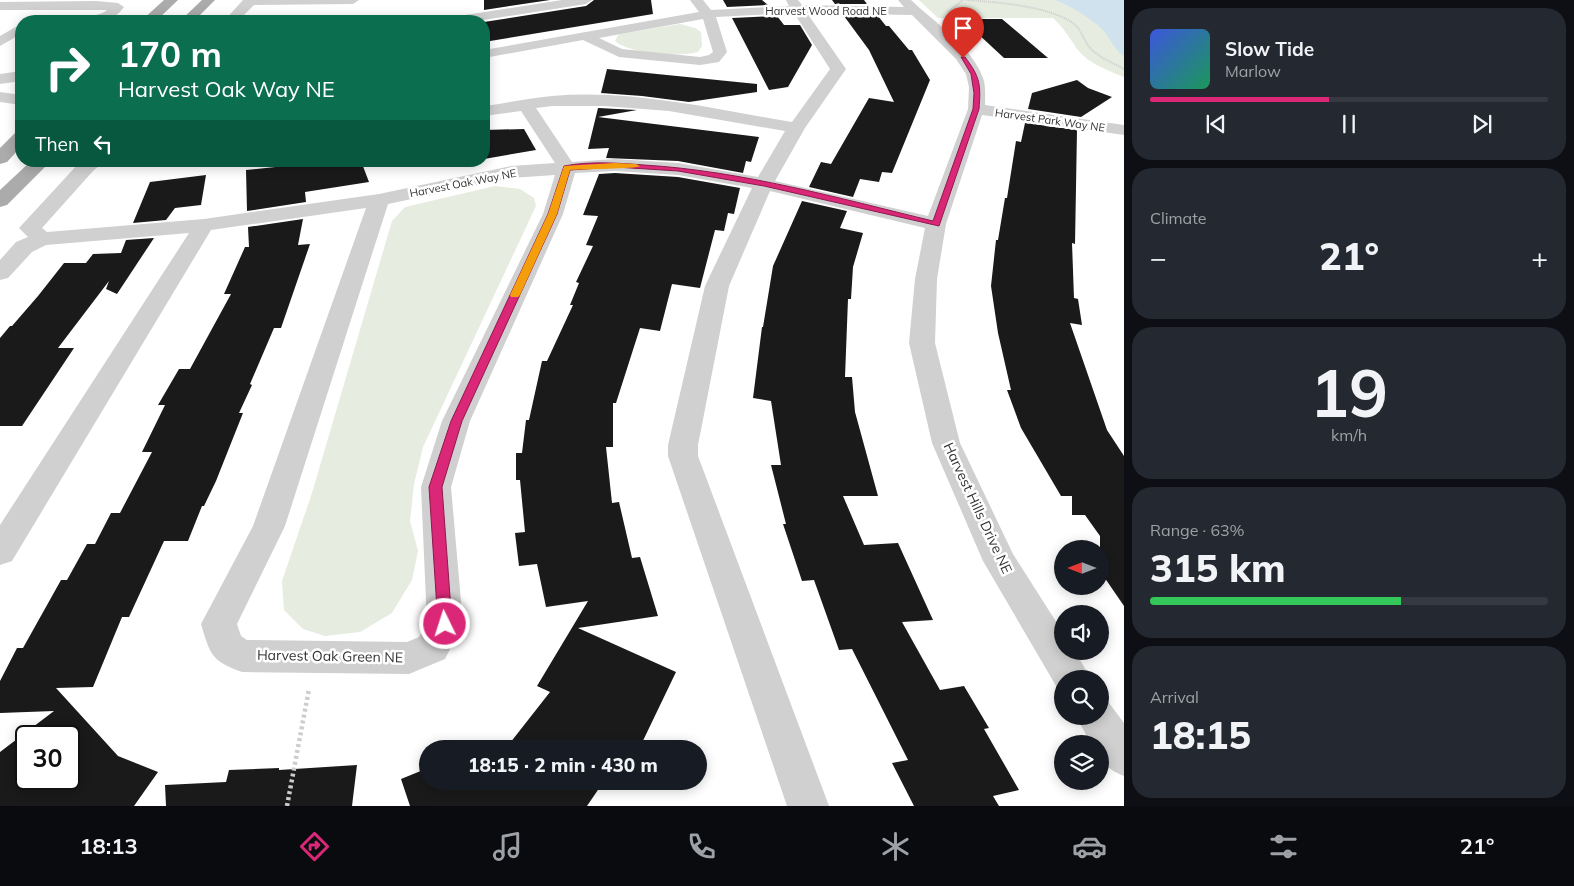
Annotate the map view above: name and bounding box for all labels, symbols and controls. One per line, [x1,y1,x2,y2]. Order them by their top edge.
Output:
street label: Harvest Wood Road NE [765,4,887,18]
pin [942,7,984,58]
icon: arrive [949,14,977,42]
text: 170 m [118,32,222,76]
icon: right [35,35,100,100]
text: Slow Tide [1225,37,1314,61]
text: Marlow [1225,61,1281,81]
text: Harvest Oak Way NE [118,75,335,103]
street label: Harvest Park Way NE [994,105,1106,135]
icon: previous [1202,110,1230,138]
icon: pause [1335,110,1363,138]
icon: next [1468,110,1496,138]
icon: left [89,130,117,158]
text: Then [35,132,79,156]
street label: Harvest Oak Way NE [408,166,518,200]
text: Climate [1150,208,1206,228]
text: 21° [1319,232,1379,280]
text: − [1150,240,1167,275]
text: + [1531,240,1548,275]
text: 19 [1310,352,1388,433]
text: km/h [1331,425,1367,445]
street label: Harvest Hills Drive NE [940,440,1016,576]
text: Range · 63% [1150,520,1245,540]
north arrow [1054,540,1109,595]
map controls [1054,540,1109,790]
text: 315 km [1150,544,1286,592]
position arrow [418,597,470,649]
button: sound [1054,605,1109,660]
street label: Harvest Oak Green NE [257,646,403,666]
button: search [1054,670,1109,725]
text: Arrival [1150,687,1199,707]
text: 18:15 [1150,711,1251,759]
speed limit sign: 30 [15,725,80,790]
button: layers [1054,735,1109,790]
text: 18:15 · 2 min · 430 m [468,753,658,777]
icon: directions [297,829,332,864]
icon: music [490,829,525,864]
icon: phone [684,829,719,864]
icon: climate [878,829,913,864]
icon: car [1072,829,1107,864]
icon: filters [1266,829,1301,864]
text: 18:13 [79,832,138,860]
text: 21° [1460,832,1494,860]

